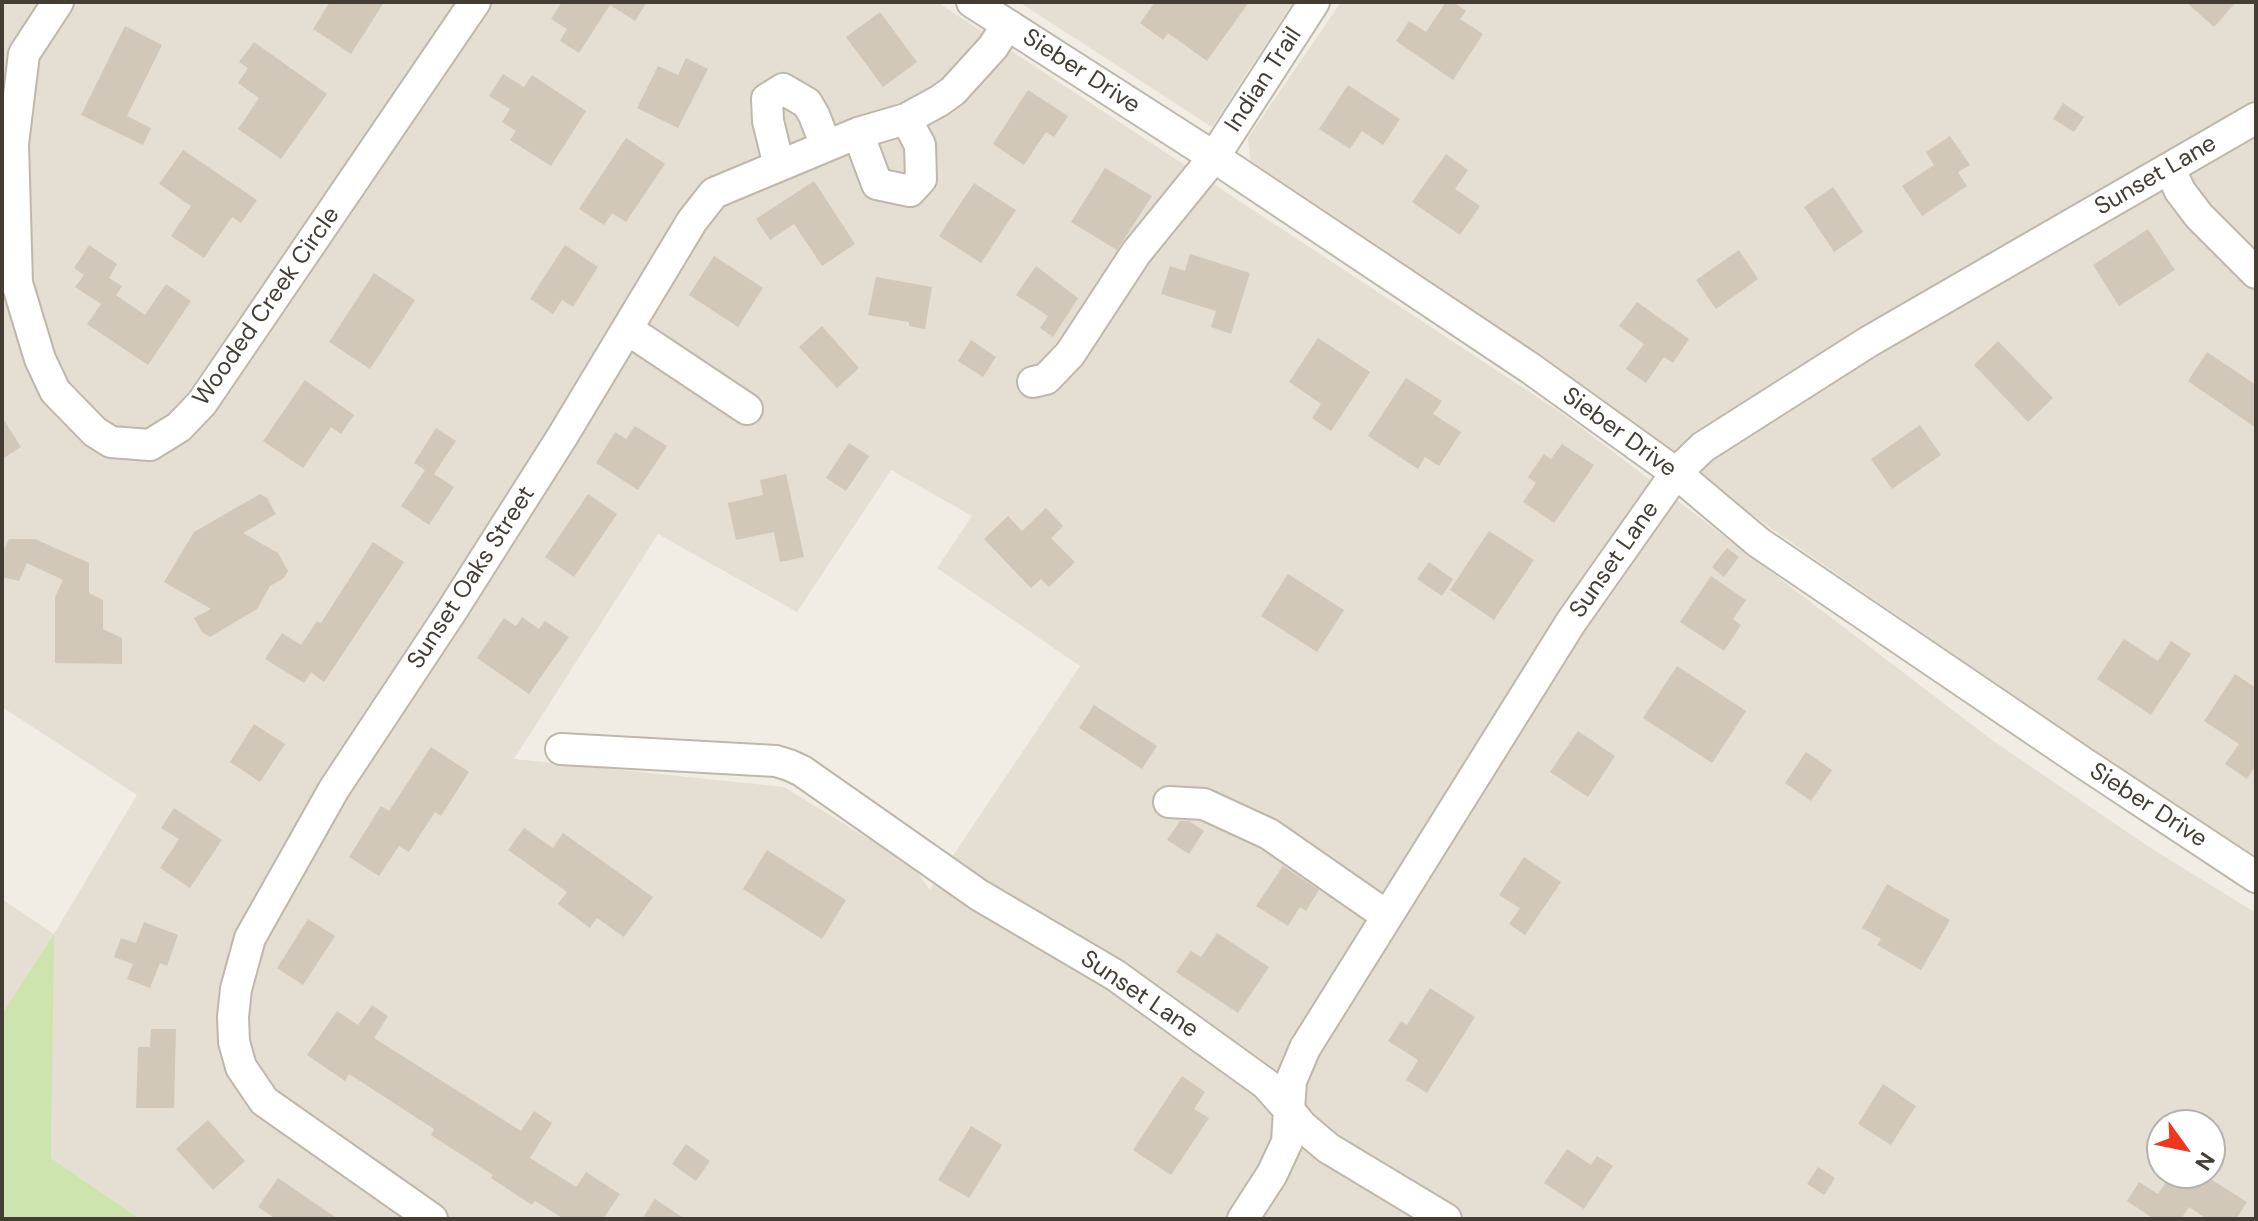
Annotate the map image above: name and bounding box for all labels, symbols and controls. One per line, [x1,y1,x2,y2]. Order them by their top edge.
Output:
street label: Indian Trail [1220,22,1308,138]
street label: Sieber Drive [1017,23,1145,121]
street label: Sunset Lane [2090,130,2222,222]
street label: Wooded Creek Circle [188,202,346,412]
street label: Sieber Drive [1556,382,1682,484]
street label: Sunset Oaks Street [402,481,542,675]
street label: Sunset Lane [1564,496,1666,624]
street label: Sieber Drive [2084,757,2212,855]
street label: Sunset Lane [1075,945,1203,1045]
north arrow [2146,1109,2226,1189]
text: N [2188,1147,2221,1176]

